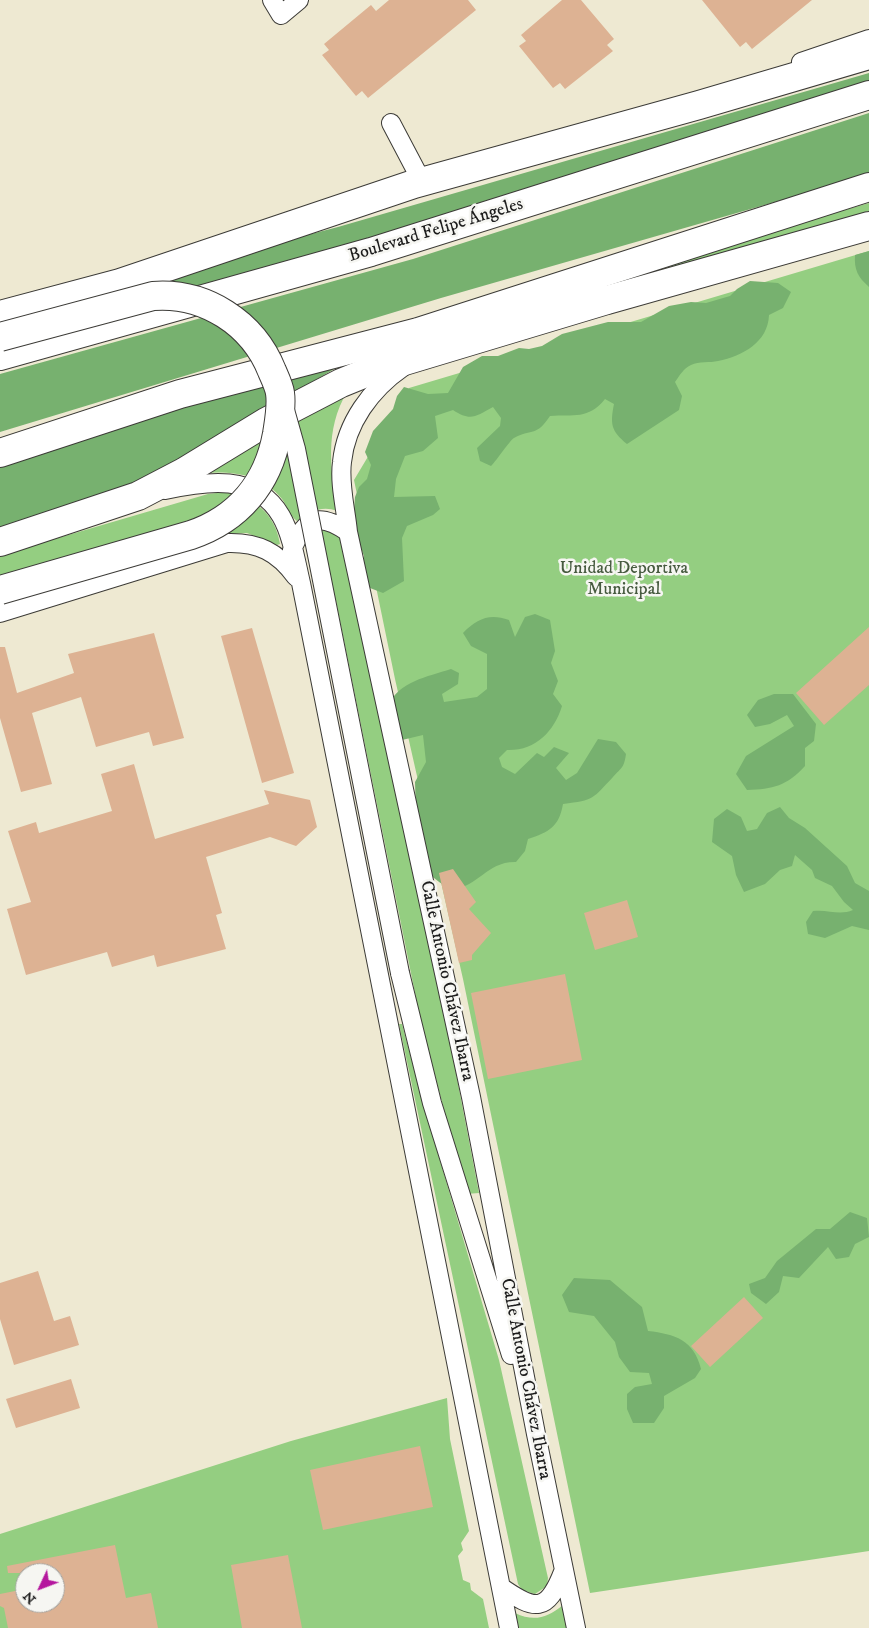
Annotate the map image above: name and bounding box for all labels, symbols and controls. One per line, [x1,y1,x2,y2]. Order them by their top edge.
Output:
street label: Boulevard Felipe Ángeles [346,194,526,268]
park label: Unidad Deportiva Municipal [560,558,688,600]
street label: Calle Antonio Chávez Ibarra [414,879,478,1083]
street label: Calle Antonio Chávez Ibarra [495,1277,555,1481]
north arrow [15,1563,65,1613]
text: N [19,1587,40,1608]

